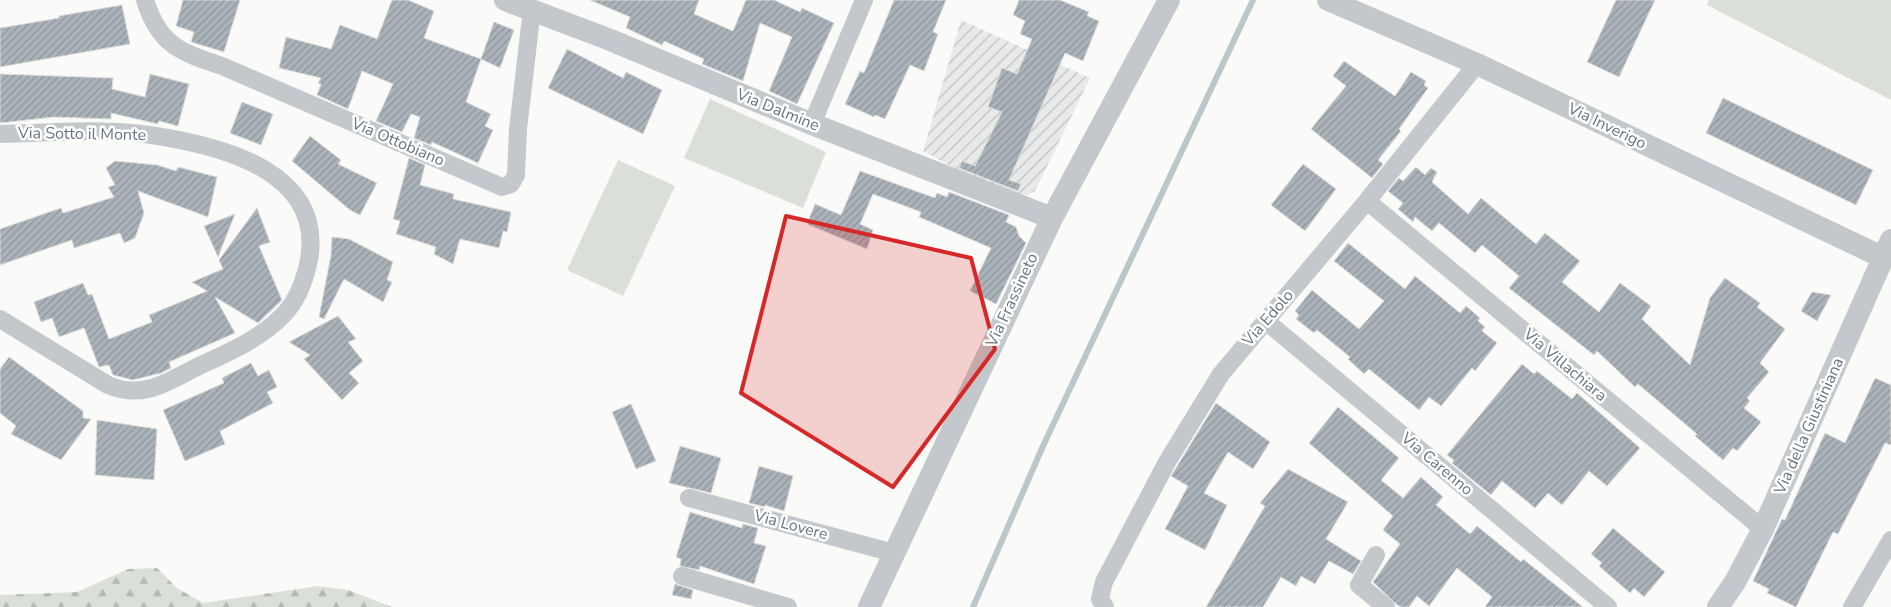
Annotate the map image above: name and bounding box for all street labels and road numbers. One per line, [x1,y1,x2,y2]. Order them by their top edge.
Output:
street label: Via Dalmine [732,83,823,137]
street label: Via Inverigo [1563,97,1650,155]
street label: Via Ottobiano [347,112,448,171]
street label: Via Sotto il Monte [17,122,146,146]
street label: Via Frassineto [980,249,1043,351]
street label: Via Edolo [1237,285,1299,352]
street label: Via Villachiara [1518,323,1611,406]
street label: Via della Giustiniana [1769,354,1849,499]
street label: Via Carenno [1396,427,1478,501]
street label: Via Lovere [751,504,830,545]

